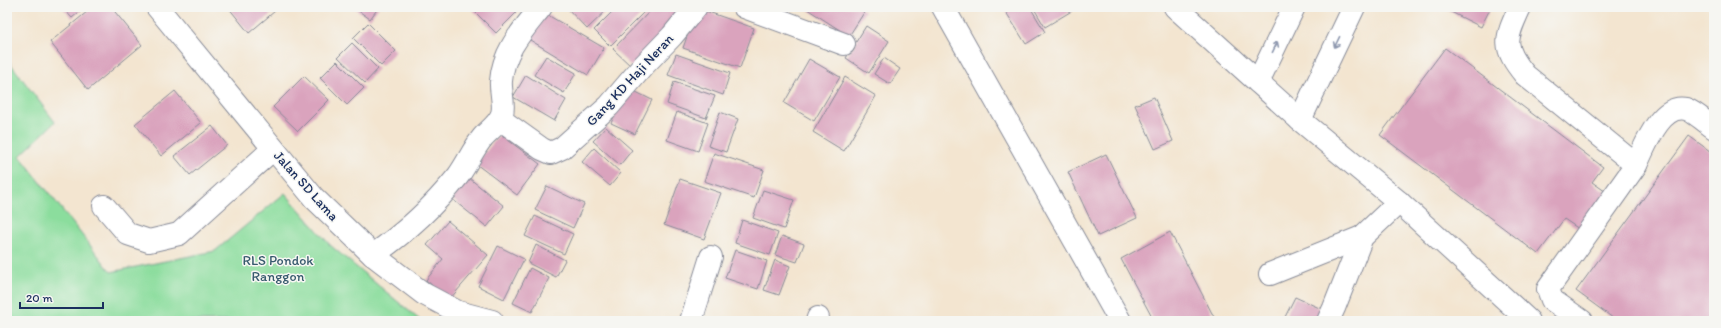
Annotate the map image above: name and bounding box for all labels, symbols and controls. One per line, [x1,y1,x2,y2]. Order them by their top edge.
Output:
street label: Gang KD Haji Neran [583,30,677,130]
one-way arrow [1333,36,1340,48]
one-way arrow [1272,41,1279,53]
street label: Jalan SD Lama [270,147,342,225]
park label: RLS Pondok Ranggon [242,252,314,285]
scale bar [20,284,103,310]
text: 20 m [26,291,53,305]

